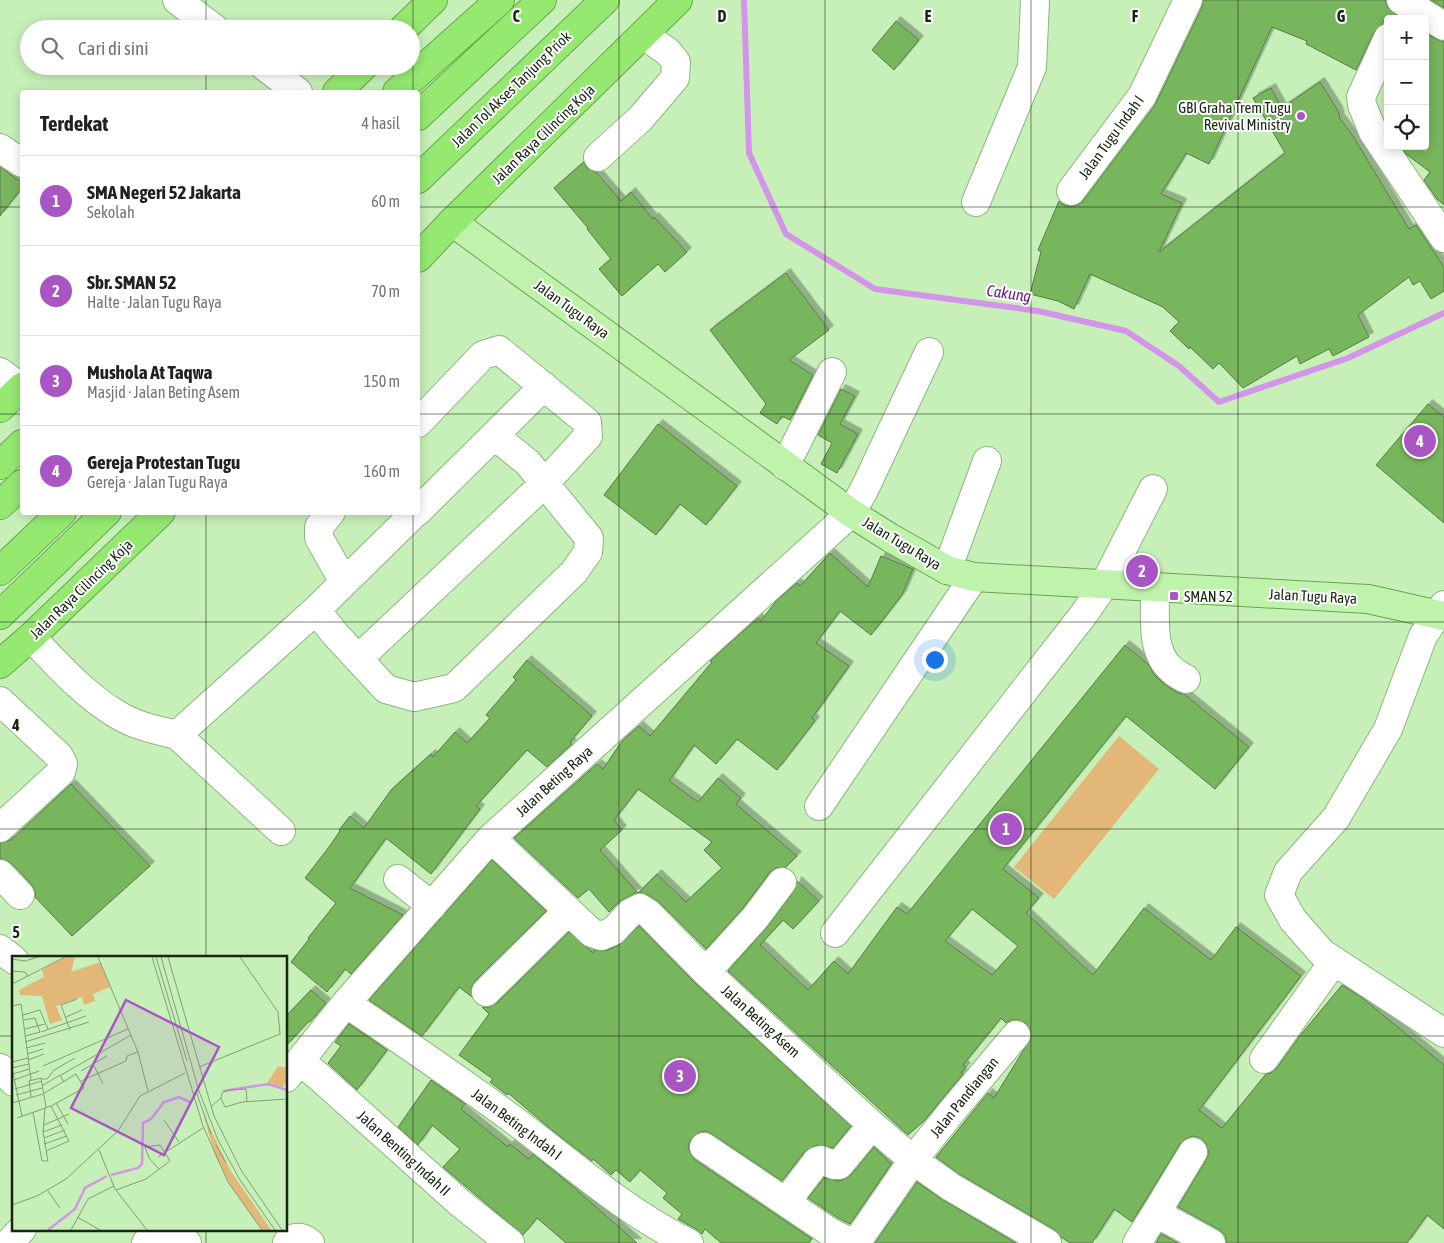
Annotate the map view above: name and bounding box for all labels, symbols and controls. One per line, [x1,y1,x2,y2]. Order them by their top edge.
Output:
text: C [512,7,520,25]
text: D [718,7,727,25]
text: E [925,7,932,25]
text: F [1132,7,1139,25]
text: G [1337,7,1346,25]
map controls [1384,15,1429,150]
button: + [1384,15,1429,60]
search box [20,20,420,75]
street label: Jalan Tol Akses Tanjung Priok [448,27,575,150]
icon: search [38,34,66,62]
text: Cari di sini [78,37,149,59]
button: − [1384,60,1429,105]
street label: Jalan Raya Cilincing Koja [488,81,598,187]
street label: Jalan Tugu Indah I [1075,92,1147,182]
place label: GBI Graha Trem Tugu Revival Ministry [1178,99,1291,133]
button: locate [1384,105,1429,150]
marker: GBI Graha Trem Tugu Revival Ministry [1295,110,1307,122]
text: Terdekat [40,111,108,135]
text: 4 hasil [362,114,400,132]
text: SMA Negeri 52 Jakarta [87,181,241,203]
text: 1 [52,192,60,210]
text: 60 m [371,192,400,210]
text: Sekolah [87,203,135,221]
text: Sbr. SMAN 52 [87,271,177,293]
street label: Jalan Tugu Raya [531,276,613,342]
water label: Cakung [985,281,1032,306]
text: 2 [52,282,60,300]
text: 70 m [371,282,400,300]
text: Halte · Jalan Tugu Raya [87,293,222,311]
text: Mushola At Taqwa [87,361,212,383]
text: 3 [52,372,60,390]
text: 150 m [364,372,400,390]
text: Masjid · Jalan Beting Asem [87,383,240,401]
pin: 4 [1404,422,1436,460]
text: Gereja Protestan Tugu [87,451,240,473]
text: 4 [52,462,60,480]
text: 160 m [364,462,400,480]
text: Gereja · Jalan Tugu Raya [87,473,228,491]
street label: Jalan Tugu Raya [860,513,944,573]
street label: Jalan Raya Cilincing Koja [26,536,136,642]
pin: 2 [1126,552,1158,590]
street label: Jalan Tugu Raya [1268,585,1358,607]
place label: SMAN 52 [1184,588,1233,605]
marker: SMAN 52 [1168,590,1180,602]
your location [922,647,948,673]
text: 4 [11,716,20,734]
street label: Jalan Beting Raya [512,742,596,820]
pin: 1 [990,810,1022,848]
text: 5 [12,923,20,941]
inset map [12,956,288,1230]
street label: Jalan Beting Asem [718,981,804,1061]
street label: Jalan Pandiangan [926,1053,1002,1141]
pin: 3 [664,1057,696,1095]
street label: Jalan Beting Indah I [469,1085,565,1163]
street label: Jalan Benting Indah II [354,1107,454,1199]

